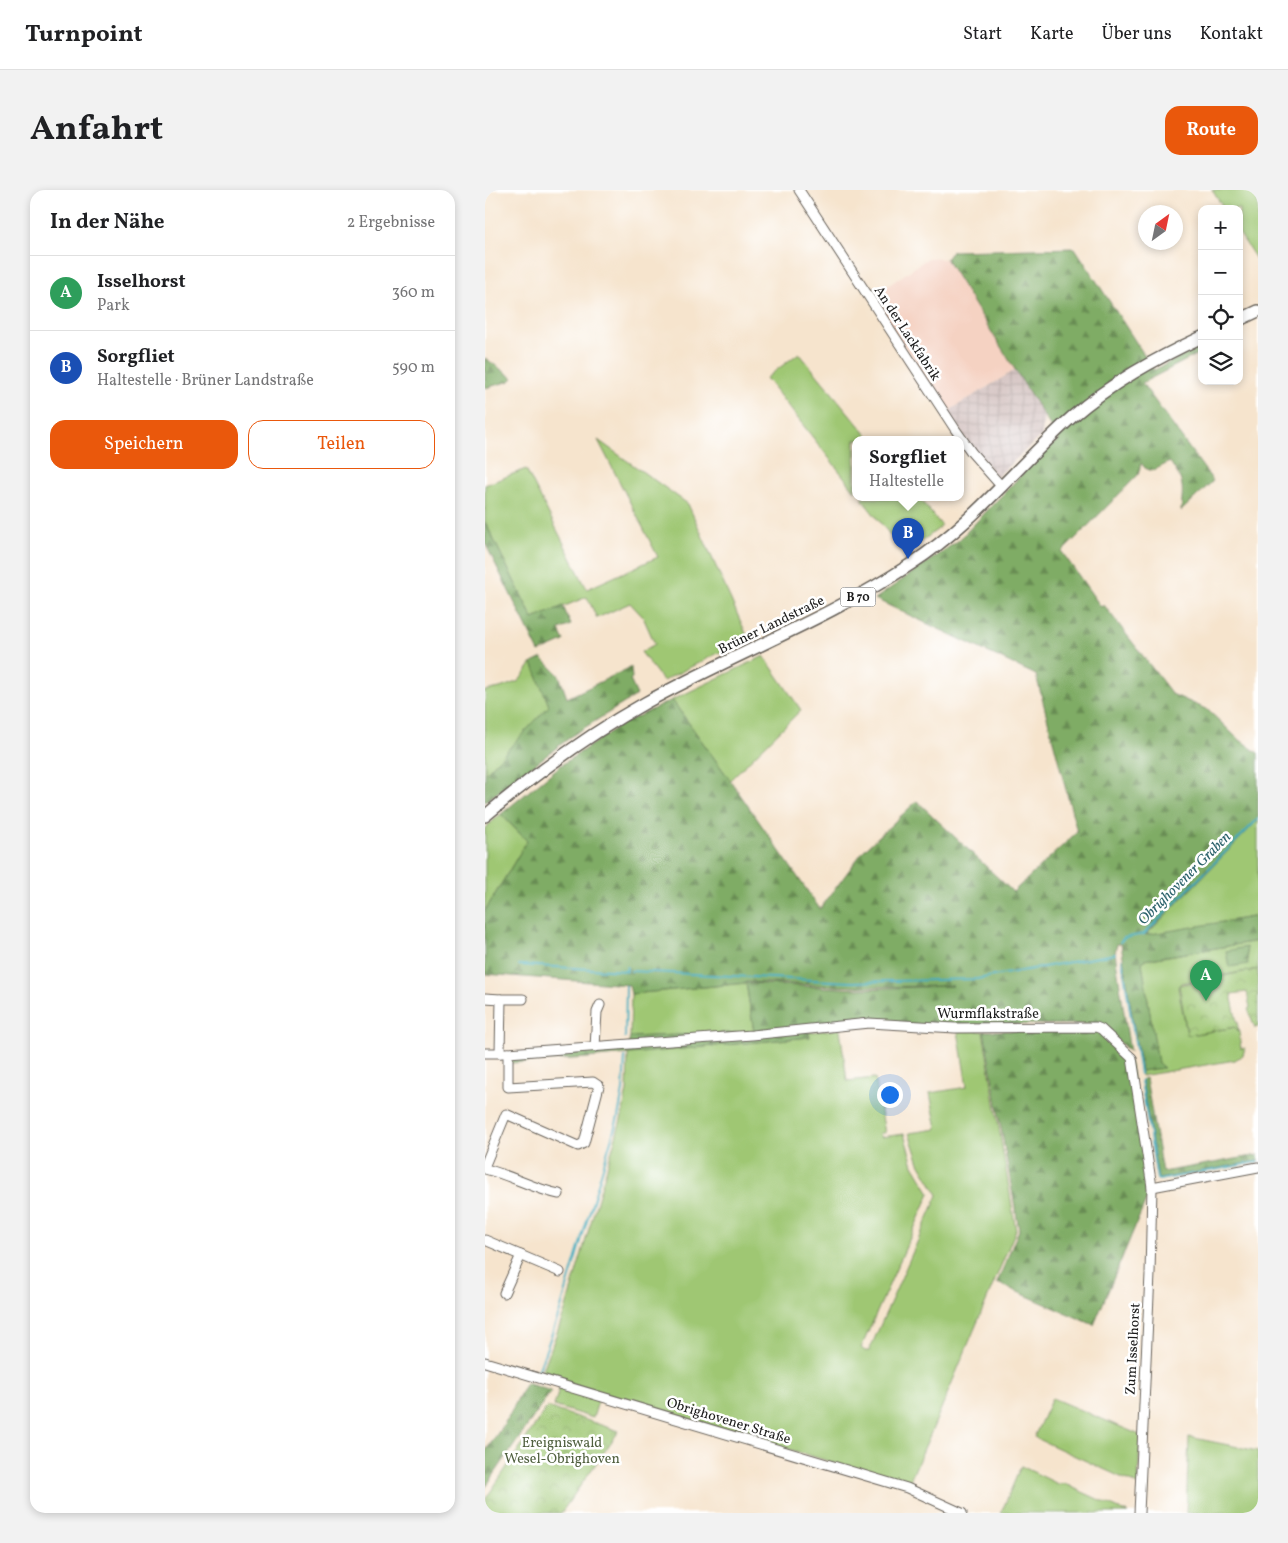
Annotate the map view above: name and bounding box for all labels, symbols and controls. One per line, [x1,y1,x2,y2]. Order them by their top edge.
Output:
text: Turnpoint [25,18,143,52]
text: Start [963,22,1002,47]
text: Karte [1030,22,1074,47]
text: Über uns [1102,22,1172,47]
text: Kontakt [1200,22,1263,47]
text: Anfahrt [30,106,163,154]
button: Route [1165,106,1258,155]
north arrow [1138,205,1183,250]
map controls [1198,205,1243,385]
button: + [1198,205,1243,250]
text: In der Nähe [50,208,165,237]
text: 2 Ergebnisse [347,212,435,234]
button: − [1198,250,1243,295]
text: Isselhorst [97,269,186,295]
text: A [60,282,72,304]
text: 360 m [392,282,435,304]
street label: An der Lackfabrik [869,283,945,385]
text: Park [97,295,130,317]
button: locate [1198,295,1243,340]
button: layers [1198,340,1243,385]
text: Sorgfliet [97,344,175,370]
text: B [61,357,71,379]
text: 590 m [392,357,435,379]
text: Haltestelle · Brüner Landstraße [97,370,314,392]
button: Speichern [50,420,238,469]
button: Teilen [248,420,435,469]
popup [852,436,964,501]
text: Sorgfliet [869,445,947,471]
text: Haltestelle [869,471,944,493]
pin: B [892,518,924,559]
road number: B 70 [841,588,875,607]
street label: Brüner Landstraße [715,591,828,659]
water label: Obrighovener Graben [1134,827,1237,931]
pin: A [1190,960,1222,1001]
street label: Wurmflakstraße [937,1005,1039,1024]
your location [877,1082,903,1108]
street label: Zum Isselhorst [1122,1302,1145,1396]
street label: Obrighovener Straße [664,1394,793,1449]
park label: Ereigniswald Wesel-Obrighoven [504,1434,620,1469]

